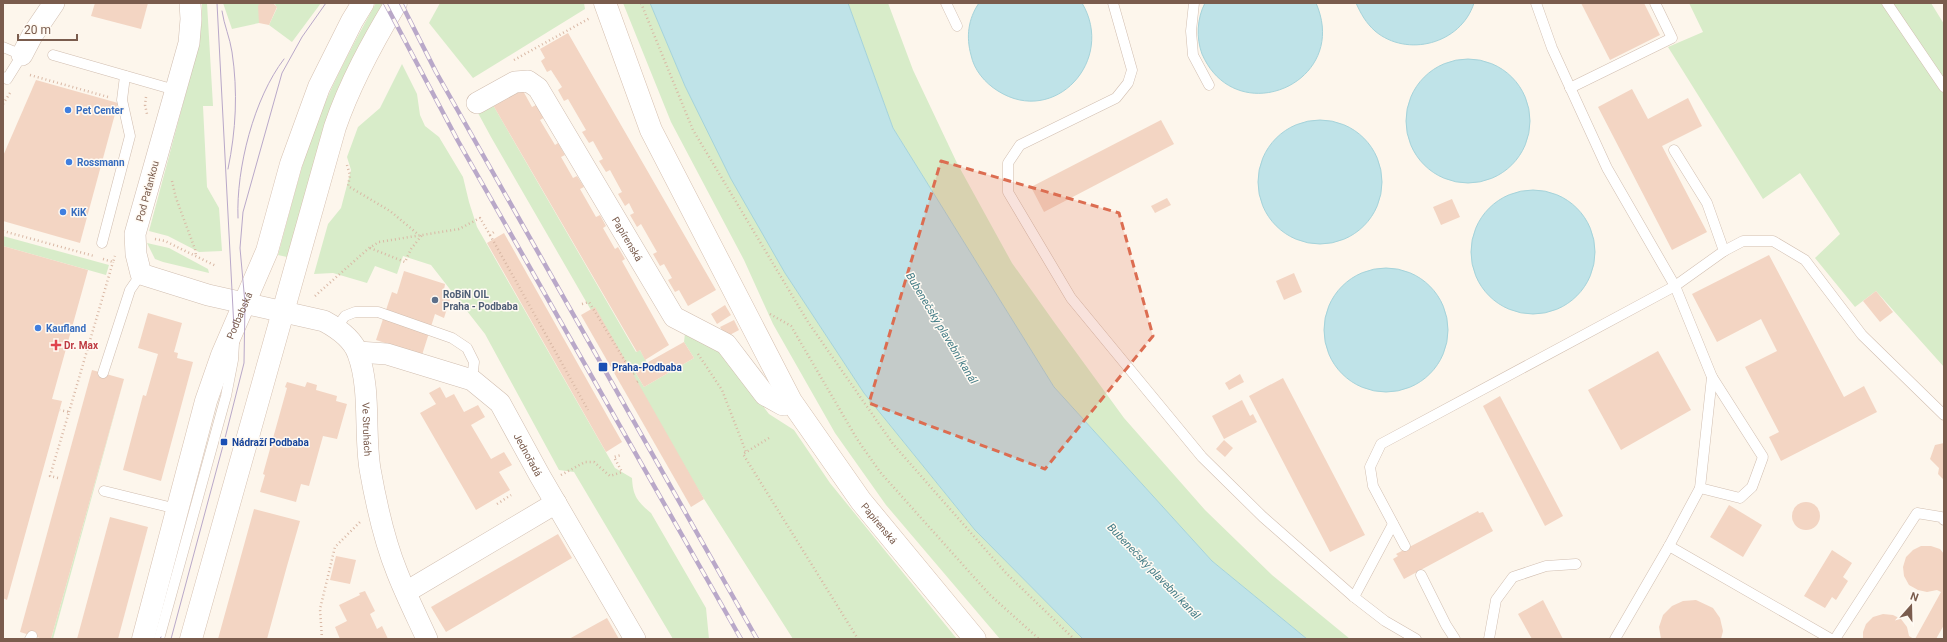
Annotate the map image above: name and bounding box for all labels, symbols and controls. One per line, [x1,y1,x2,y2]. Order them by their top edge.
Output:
scale bar [18,16,77,42]
text: 20 m [24,23,51,37]
marker: Pet Center [63,105,73,115]
place label: Pet Center [76,105,124,116]
marker: Rossmann [64,157,74,167]
place label: Rossmann [77,157,125,168]
street label: Pod Paťankou [134,160,161,223]
marker: KiK [58,207,68,217]
place label: KiK [71,207,87,218]
street label: Papírenská [610,215,645,263]
water label: Bubenečský plavební kanál [903,270,980,387]
place label: RoBiN OIL Praha - Podbaba [443,289,518,312]
street label: Podbabská [225,291,255,341]
marker: RoBiN OIL Praha - Podbaba [430,295,440,305]
marker: Kaufland [33,323,43,333]
place label: Kaufland [46,323,86,334]
marker: Dr. Max [51,340,61,350]
place label: Dr. Max [64,340,99,351]
marker: Praha-Podbaba [597,361,609,373]
place label: Praha-Podbaba [612,362,682,373]
street label: Ve Struhách [360,402,373,457]
street label: Jednořadá [512,431,544,478]
marker: Nádraží Podbaba [219,437,229,447]
place label: Nádraží Podbaba [232,437,309,448]
street label: Papírenská [859,501,899,546]
water label: Bubenečský plavební kanál [1105,521,1203,622]
north arrow [1891,586,1931,626]
text: N [1908,590,1920,605]

